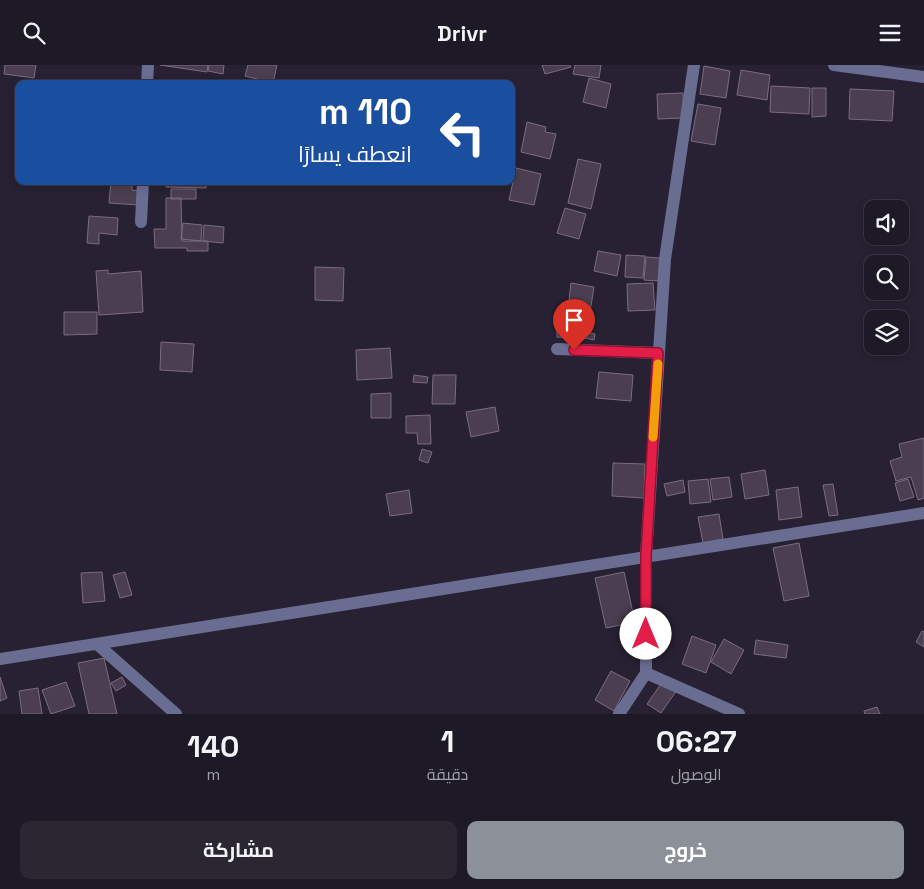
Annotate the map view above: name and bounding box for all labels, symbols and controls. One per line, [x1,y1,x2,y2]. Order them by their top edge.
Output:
icon: search [20,19,48,47]
text: Drivr [437,19,487,47]
icon: menu [876,19,904,47]
text: 110 m [319,90,412,134]
icon: left [430,100,495,165]
text: انعطف يسارًا [298,140,412,168]
map controls [864,200,909,355]
button: sound [864,200,909,245]
button: search [864,255,909,300]
pin [553,299,595,350]
icon: arrive [560,306,588,334]
button: layers [864,310,909,355]
position arrow [619,607,671,659]
text: 1 [441,722,454,761]
text: 06:27 [656,722,737,761]
text: 140 [187,727,239,766]
text: m [206,764,220,785]
text: دقيقة [427,764,468,785]
text: الوصول [671,764,722,785]
button: مشاركة [20,821,457,879]
button: خروج [467,821,904,879]

